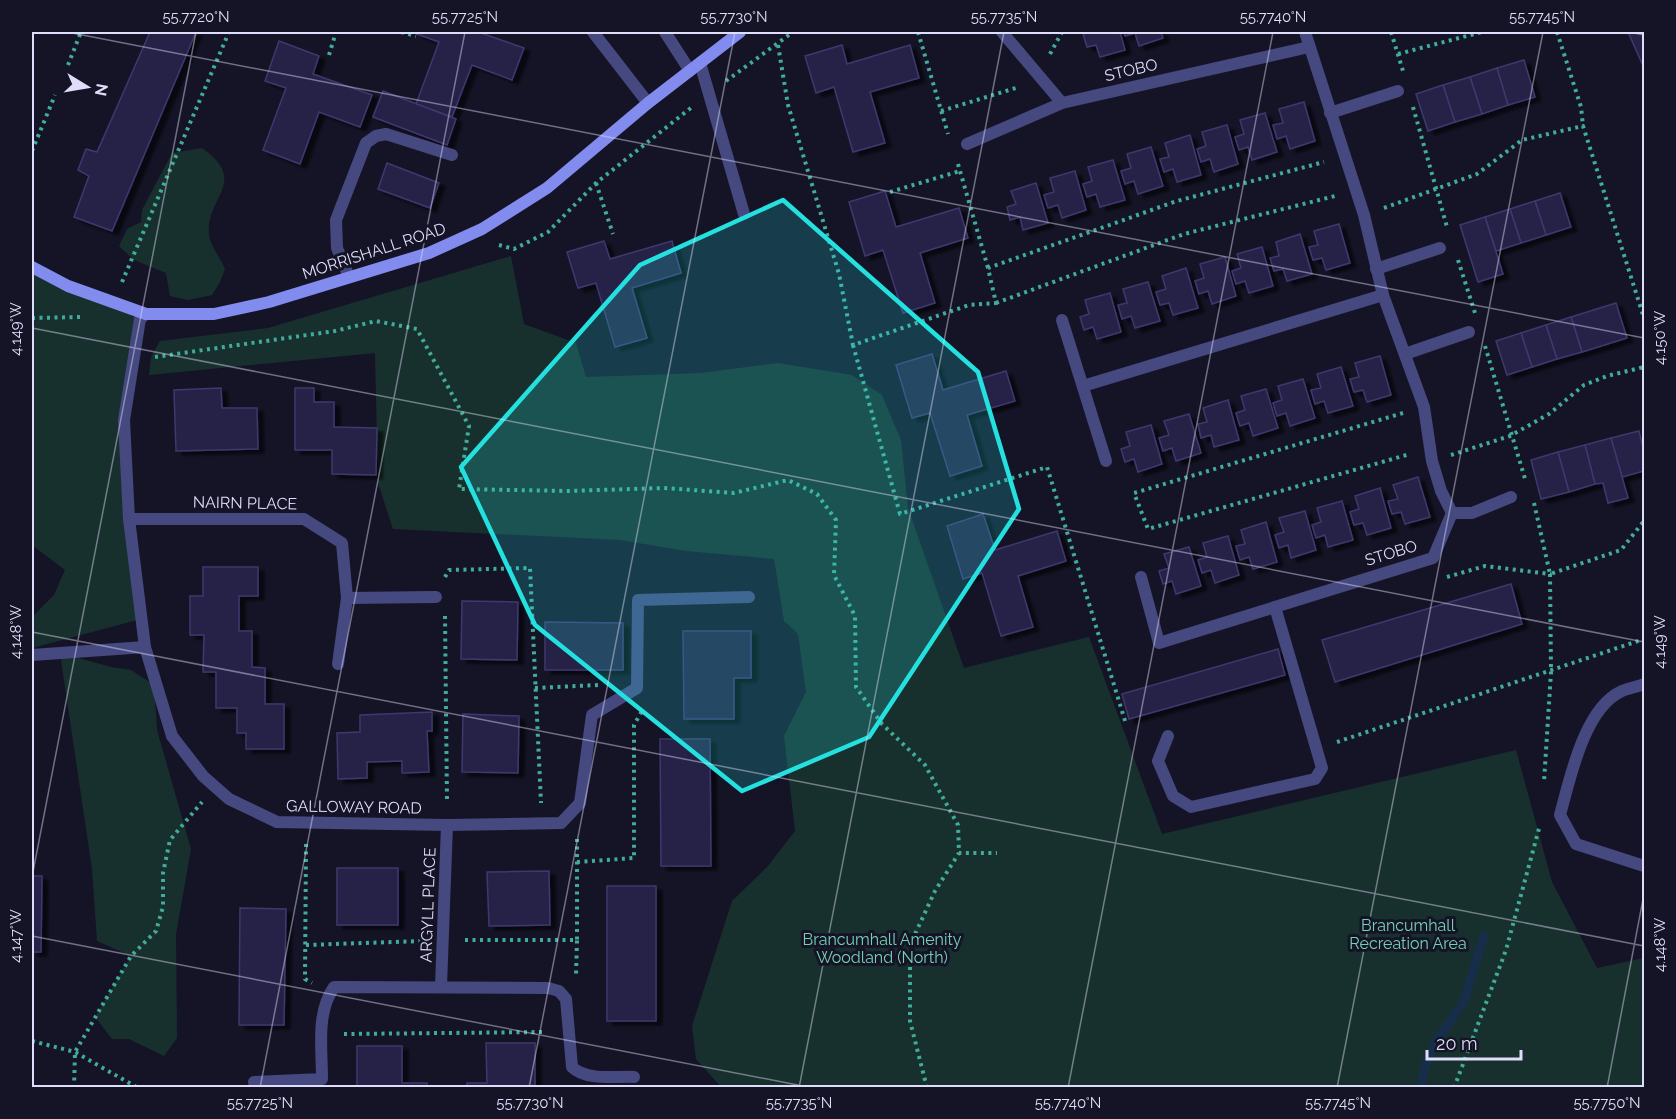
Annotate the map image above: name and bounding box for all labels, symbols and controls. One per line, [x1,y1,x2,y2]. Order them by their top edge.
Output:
text: 55.7720°N [162,8,230,26]
text: 55.7725°N [432,8,498,26]
text: 55.7730°N [700,8,768,26]
text: 55.7735°N [971,8,1037,26]
text: 55.7740°N [1240,8,1306,26]
text: 55.7745°N [1509,8,1575,26]
street label: STOBO [1103,55,1159,85]
north arrow [57,57,117,117]
text: N [91,82,112,98]
street label: MORRISHALL ROAD [300,219,448,283]
text: 4.149°W [7,302,25,356]
text: 4.150°W [1651,311,1669,365]
street label: NAIRN PLACE [193,493,298,513]
street label: STOBO [1363,536,1419,570]
text: 4.148°W [7,605,25,659]
text: 4.149°W [1651,615,1669,669]
street label: GALLOWAY ROAD [286,796,422,818]
street label: ARGYLL PLACE [416,847,440,963]
text: 4.147°W [7,909,25,963]
park label: Brancumhall Recreation Area [1349,916,1467,953]
text: 4.148°W [1651,918,1669,972]
park label: Brancumhall Amenity Woodland (North) [803,930,962,967]
scale bar [1427,1023,1522,1061]
text: 20 m [1436,1033,1478,1054]
text: 55.7725°N [227,1094,293,1112]
text: 55.7730°N [496,1094,564,1112]
text: 55.7735°N [766,1094,832,1112]
text: 55.7740°N [1035,1094,1101,1112]
text: 55.7745°N [1305,1094,1371,1112]
text: 55.7750°N [1573,1094,1641,1112]

